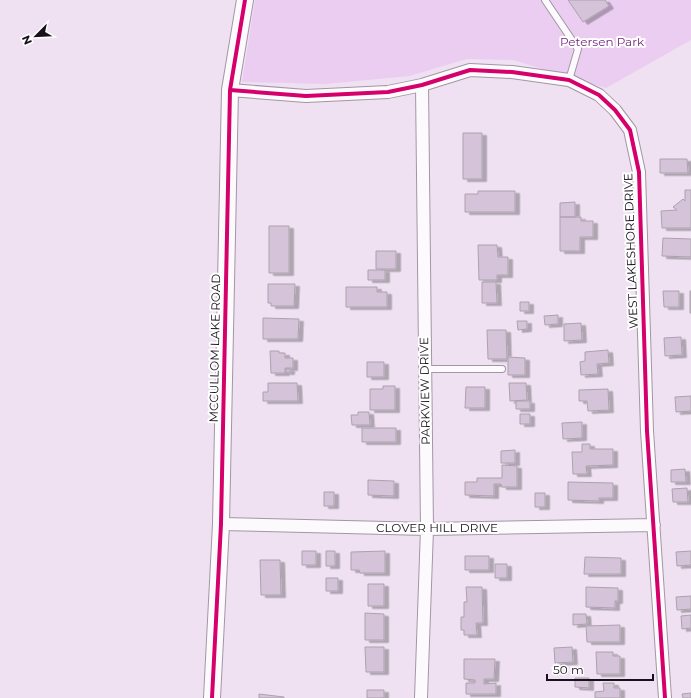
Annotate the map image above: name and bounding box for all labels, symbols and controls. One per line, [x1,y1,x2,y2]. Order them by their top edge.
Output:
north arrow [16,16,56,56]
text: N [19,33,35,47]
park label: Petersen Park [560,34,645,49]
street label: WEST LAKESHORE DRIVE [620,173,641,329]
street label: MCCULLOM LAKE ROAD [206,273,223,422]
street label: PARKVIEW DRIVE [416,337,433,445]
street label: CLOVER HILL DRIVE [376,520,498,535]
scale bar [547,656,653,682]
text: 50 m [553,662,584,677]

